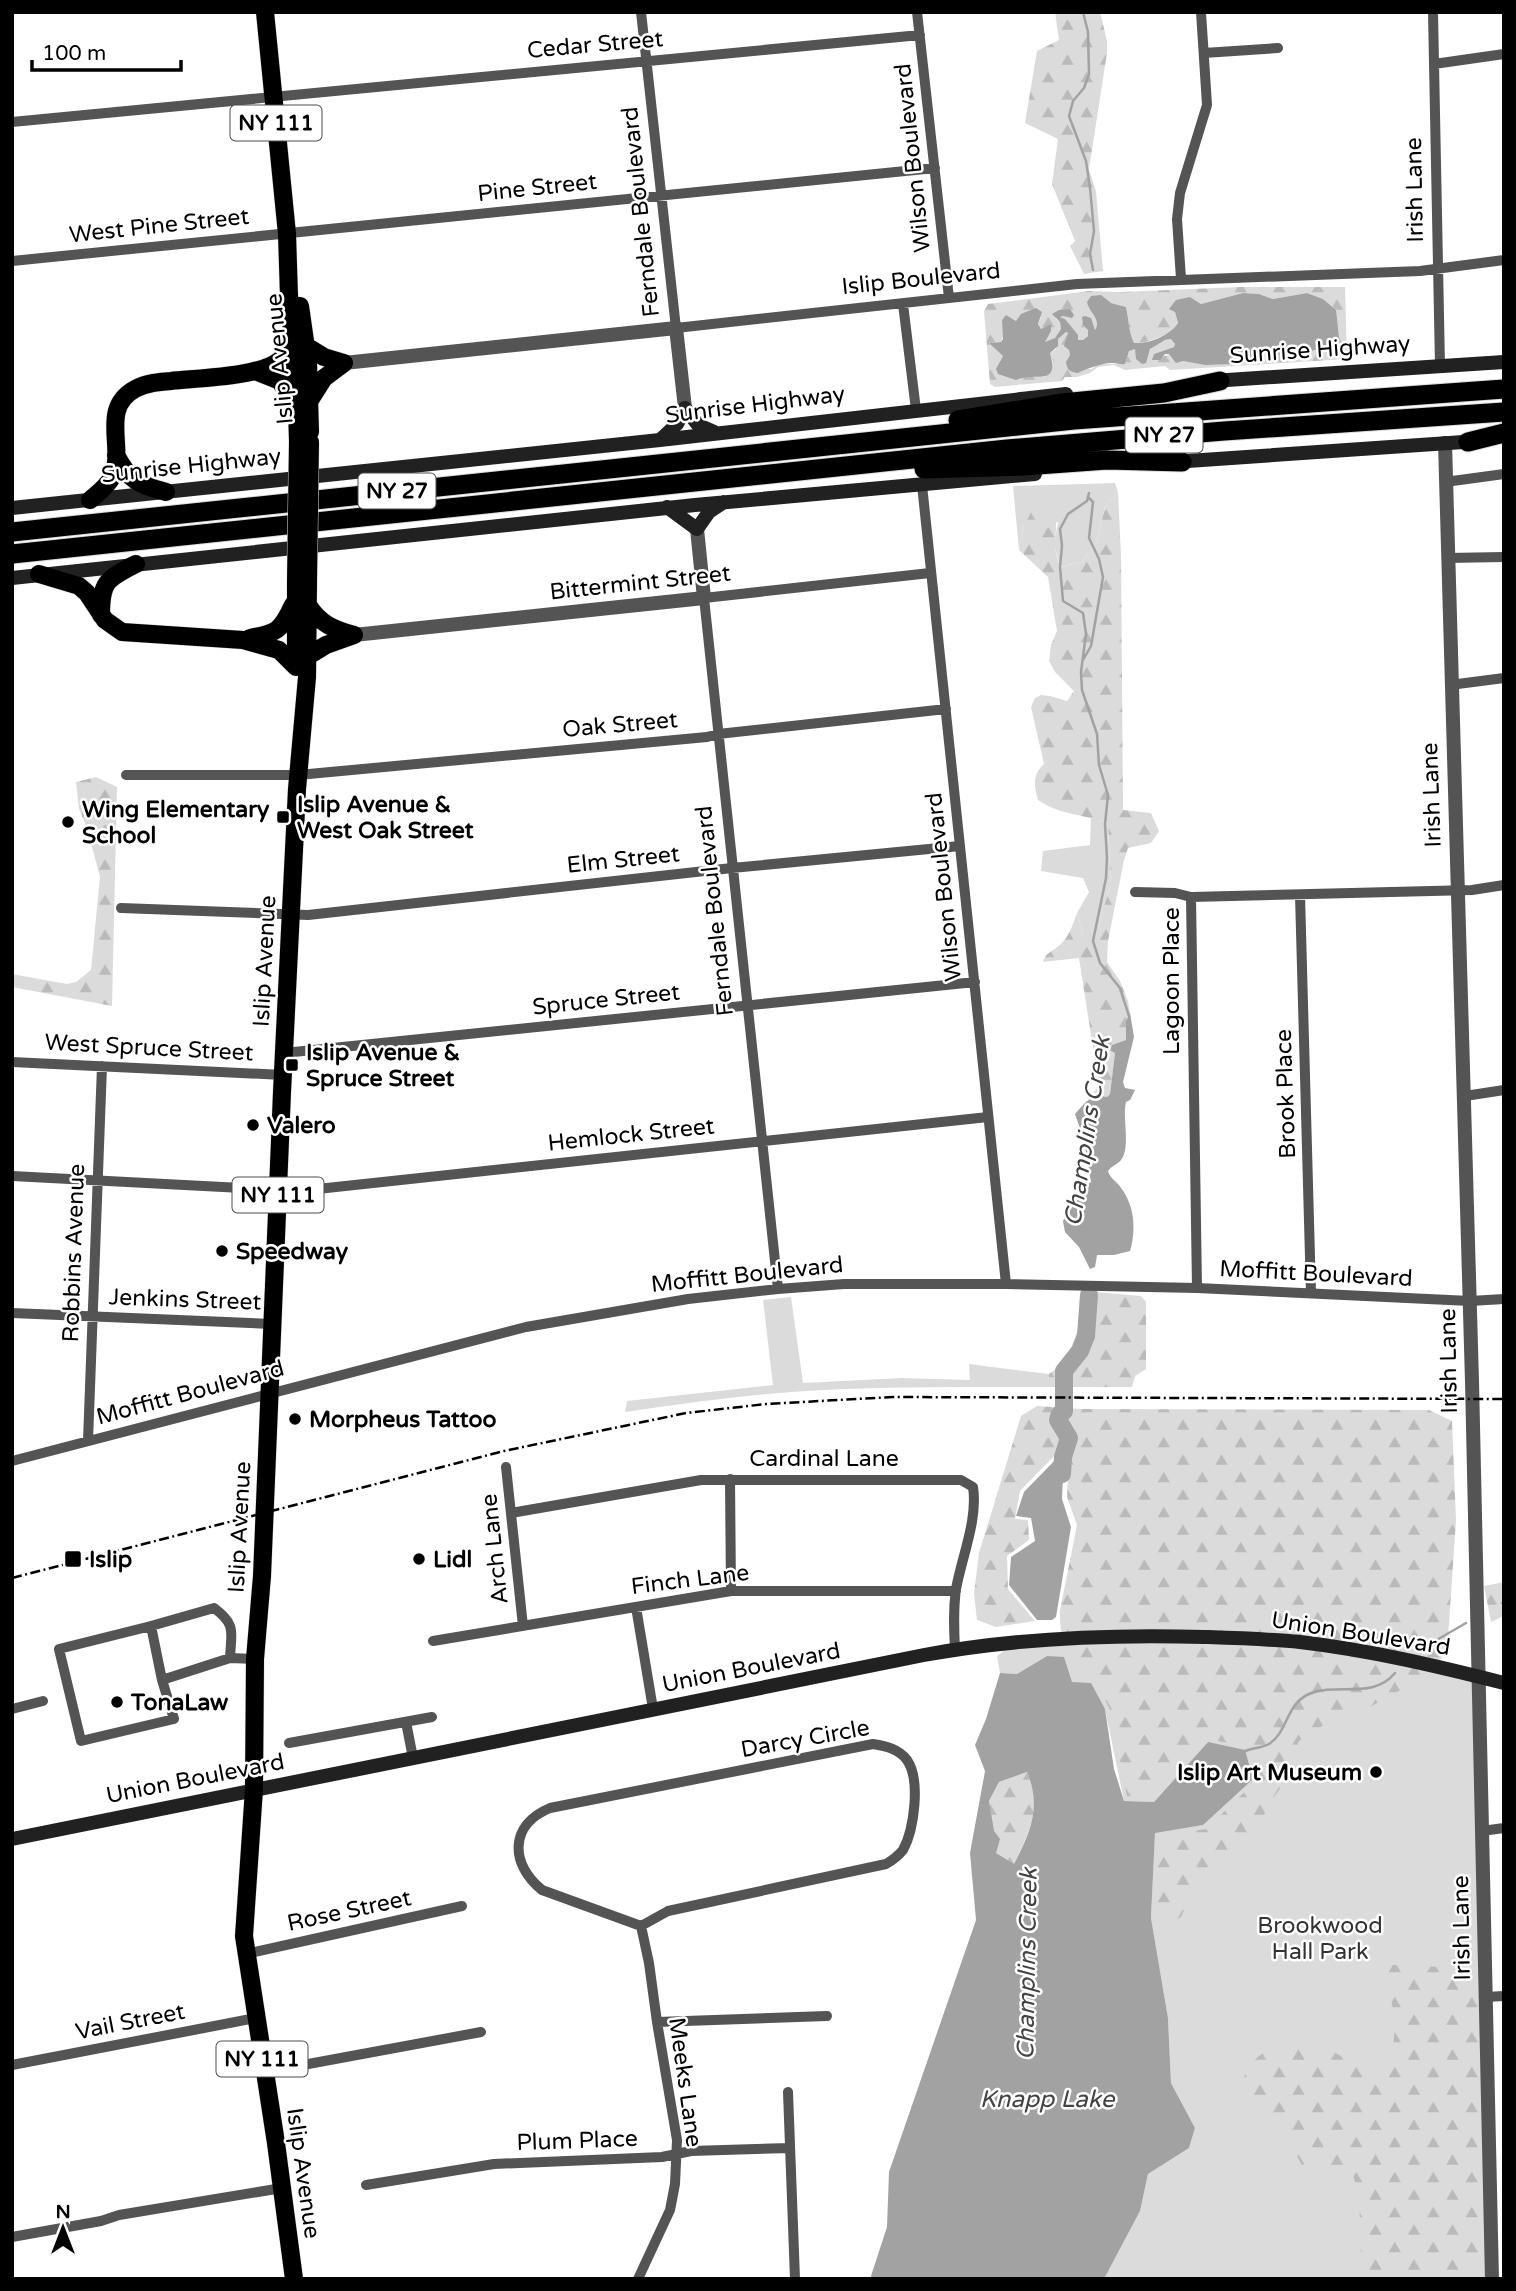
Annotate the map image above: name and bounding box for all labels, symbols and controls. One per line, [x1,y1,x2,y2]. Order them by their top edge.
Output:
street label: Cedar Street [526,25,665,65]
scale bar [32,28,180,72]
text: 100 m [42,41,106,66]
street label: Wilson Boulevard [889,62,937,254]
street label: Ferndale Boulevard [616,105,666,319]
road number: NY 111 [230,106,322,140]
street label: Irish Lane [1400,137,1430,243]
street label: Pine Street [476,168,598,208]
street label: West Pine Street [68,203,251,249]
street label: Islip Boulevard [840,257,1002,301]
street label: Islip Avenue [260,292,300,426]
street label: Sunrise Highway [1229,330,1411,370]
street label: Sunrise Highway [664,380,847,430]
road number: NY 27 [1126,418,1202,452]
street label: Sunrise Highway [100,443,283,489]
road number: NY 27 [358,474,436,508]
street label: Bittermint Street [548,560,732,606]
street label: Oak Street [561,706,679,744]
street label: Irish Lane [1416,742,1448,848]
place label: Islip Avenue & West Oak Street [297,791,474,845]
street label: Wilson Boulevard [920,791,968,983]
place label: Wing Elementary School [82,796,270,850]
street label: Ferndale Boulevard [690,804,740,1018]
marker: Islip Avenue & West Oak Street [275,809,291,825]
marker: Wing Elementary School [60,814,76,830]
street label: Elm Street [565,840,681,880]
street label: Islip Avenue [248,895,282,1027]
street label: Lagoon Place [1158,907,1186,1055]
street label: Spruce Street [531,978,681,1022]
street label: West Spruce Street [44,1029,254,1067]
street label: Brook Place [1270,1029,1302,1159]
water label: Champlins Creek [1058,1032,1117,1228]
place label: Islip Avenue & Spruce Street [306,1039,460,1093]
marker: Islip Avenue & Spruce Street [284,1057,300,1073]
place label: Valero [267,1112,336,1140]
street label: Hemlock Street [546,1112,716,1158]
marker: Valero [245,1117,261,1133]
street label: Robbins Avenue [57,1163,91,1343]
road number: NY 111 [232,1178,324,1212]
place label: Speedway [236,1238,349,1266]
marker: Speedway [214,1243,230,1259]
street label: Moffitt Boulevard [649,1251,845,1299]
street label: Moffitt Boulevard [1219,1255,1413,1293]
street label: Jenkins Street [108,1283,262,1317]
street label: Irish Lane [1434,1308,1464,1414]
street label: Moffitt Boulevard [93,1354,287,1432]
place label: Morpheus Tattoo [309,1406,496,1434]
marker: Morpheus Tattoo [287,1411,303,1427]
street label: Cardinal Lane [749,1445,899,1473]
street label: Islip Avenue [223,1461,257,1593]
street label: Arch Lane [475,1492,515,1606]
place label: Islip [89,1546,132,1574]
place label: Lidl [433,1546,472,1574]
marker: Islip [63,1549,83,1569]
marker: Lidl [411,1551,427,1567]
street label: Finch Lane [629,1559,751,1601]
street label: Union Boulevard [1269,1606,1452,1662]
street label: Union Boulevard [660,1637,843,1699]
place label: TonaLaw [130,1689,228,1717]
marker: TonaLaw [109,1694,125,1710]
street label: Darcy Circle [739,1714,872,1764]
street label: Union Boulevard [104,1748,287,1810]
place label: Islip Art Museum [1177,1759,1362,1787]
marker: Islip Art Museum [1368,1764,1384,1780]
water label: Champlins Creek [1011,1866,1044,2060]
street label: Irish Lane [1447,1875,1477,1981]
street label: Rose Street [285,1884,414,1938]
park label: Brookwood Hall Park [1257,1912,1383,1966]
street label: Vail Street [73,1998,187,2046]
street label: Meeks Lane [662,2016,708,2149]
road number: NY 111 [216,2042,308,2076]
water label: Knapp Lake [980,2085,1116,2114]
street label: Islip Avenue [280,2106,326,2240]
street label: Plum Place [516,2125,638,2157]
north arrow [28,2193,98,2263]
text: N [55,2201,71,2223]

